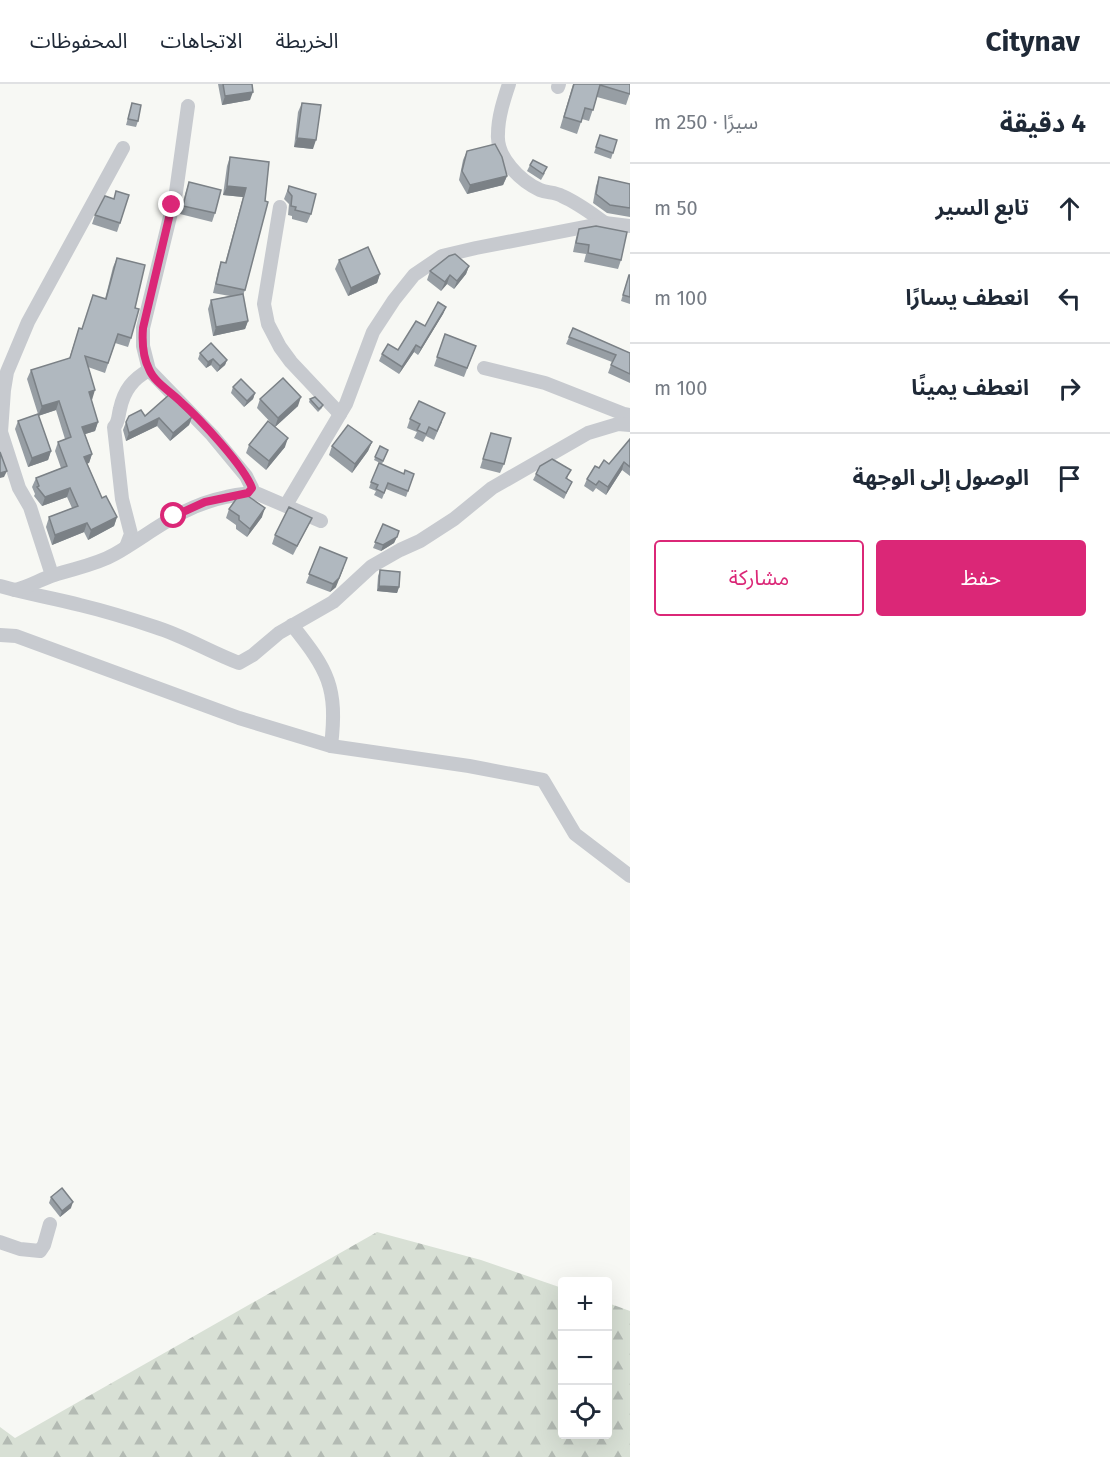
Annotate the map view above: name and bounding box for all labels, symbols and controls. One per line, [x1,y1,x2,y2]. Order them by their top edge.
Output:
text: Citynav [985,25,1080,58]
text: المحفوظات [30,28,127,54]
text: الاتجاهات [160,28,242,54]
text: الخريطة [275,28,338,54]
text: 4 دقيقة [1000,108,1086,139]
text: سيرًا · 250 m [654,110,758,134]
route end [158,191,184,217]
icon: ahead [1053,192,1086,225]
text: تابع السير [936,194,1029,221]
text: 50 m [654,196,698,220]
icon: left [1053,282,1086,315]
text: انعطف يسارًا [906,284,1029,311]
text: 100 m [654,286,707,310]
icon: right [1053,372,1086,405]
text: انعطف يمينًا [911,374,1029,401]
text: 100 m [654,376,707,400]
icon: arrive [1053,462,1086,495]
text: الوصول إلى الوجهة [852,464,1029,491]
route start [160,502,186,528]
button: مشاركة [654,540,864,616]
button: حفظ [876,540,1086,616]
map controls [558,1277,612,1439]
button: + [558,1277,612,1331]
button: − [558,1331,612,1385]
button: locate [558,1385,612,1439]

